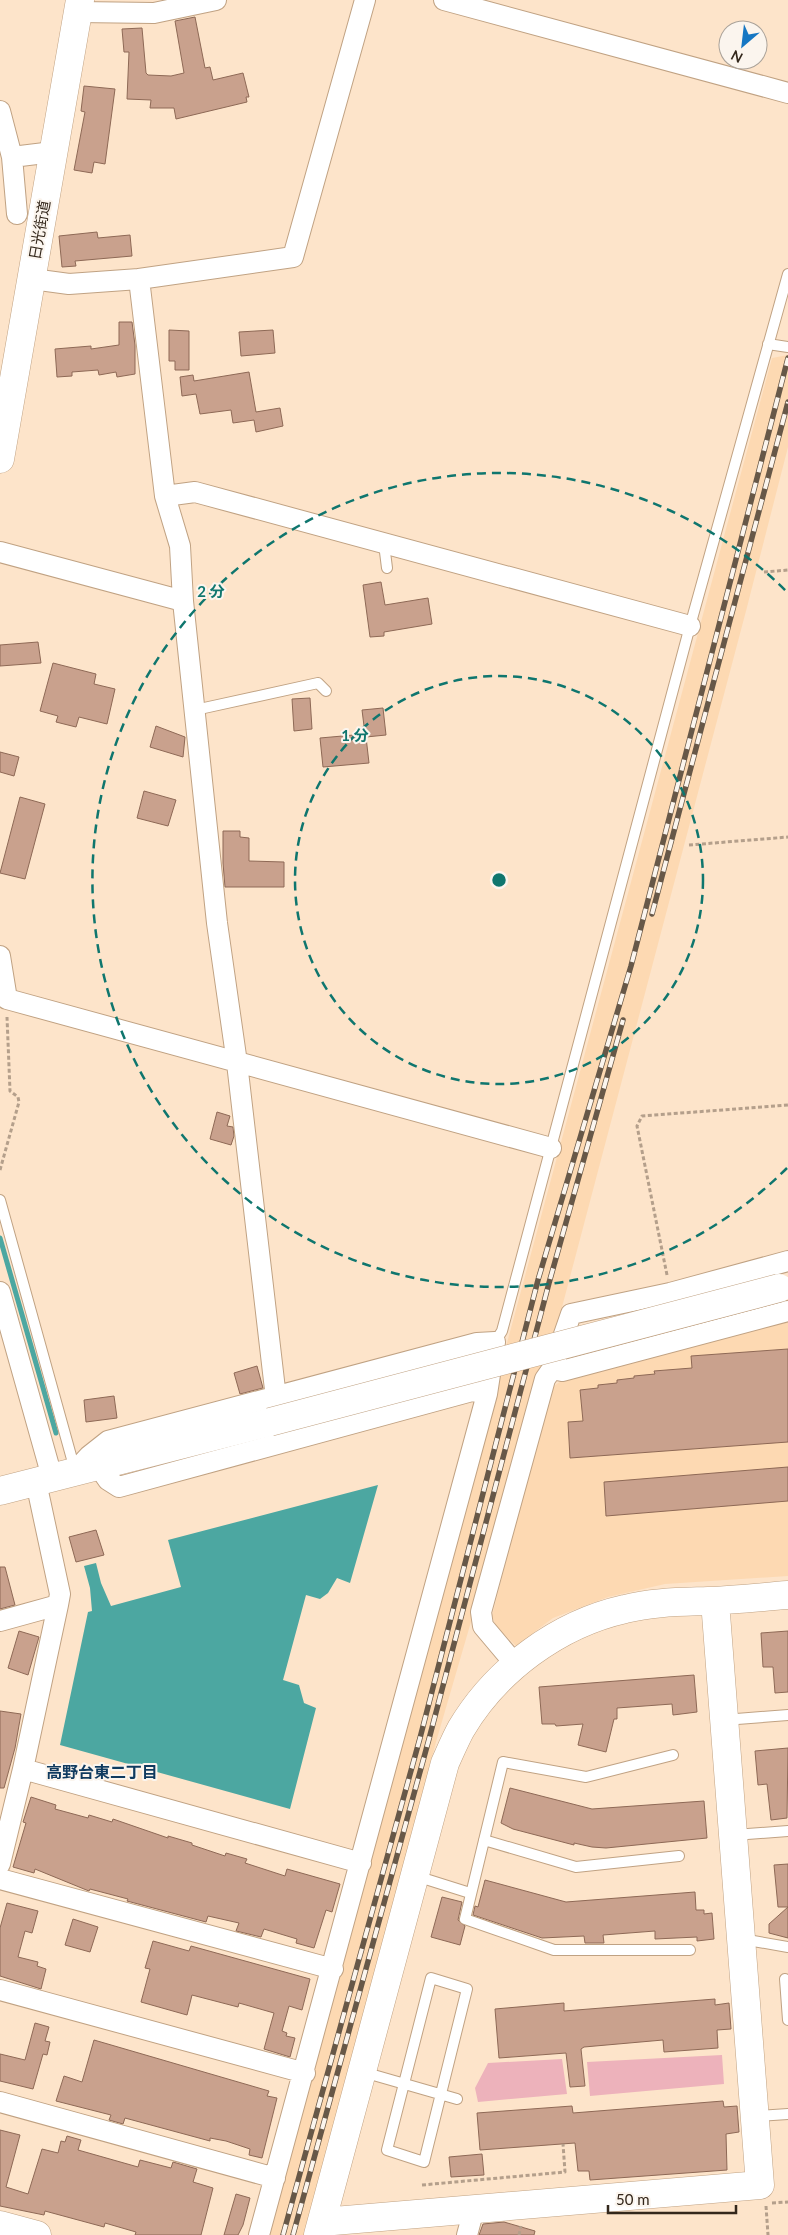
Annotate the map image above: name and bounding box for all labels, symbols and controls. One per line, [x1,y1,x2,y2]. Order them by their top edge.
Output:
north arrow [718,20,768,70]
text: N [728,47,745,67]
street label: 日光街道 [25,199,53,261]
text: 2 分 [197,582,225,600]
text: 1 分 [341,726,369,744]
centre of rings [490,871,508,889]
district label: 高野台東二丁目 [46,1762,158,1781]
scale bar [608,2182,736,2214]
text: 50 m [616,2190,650,2208]

